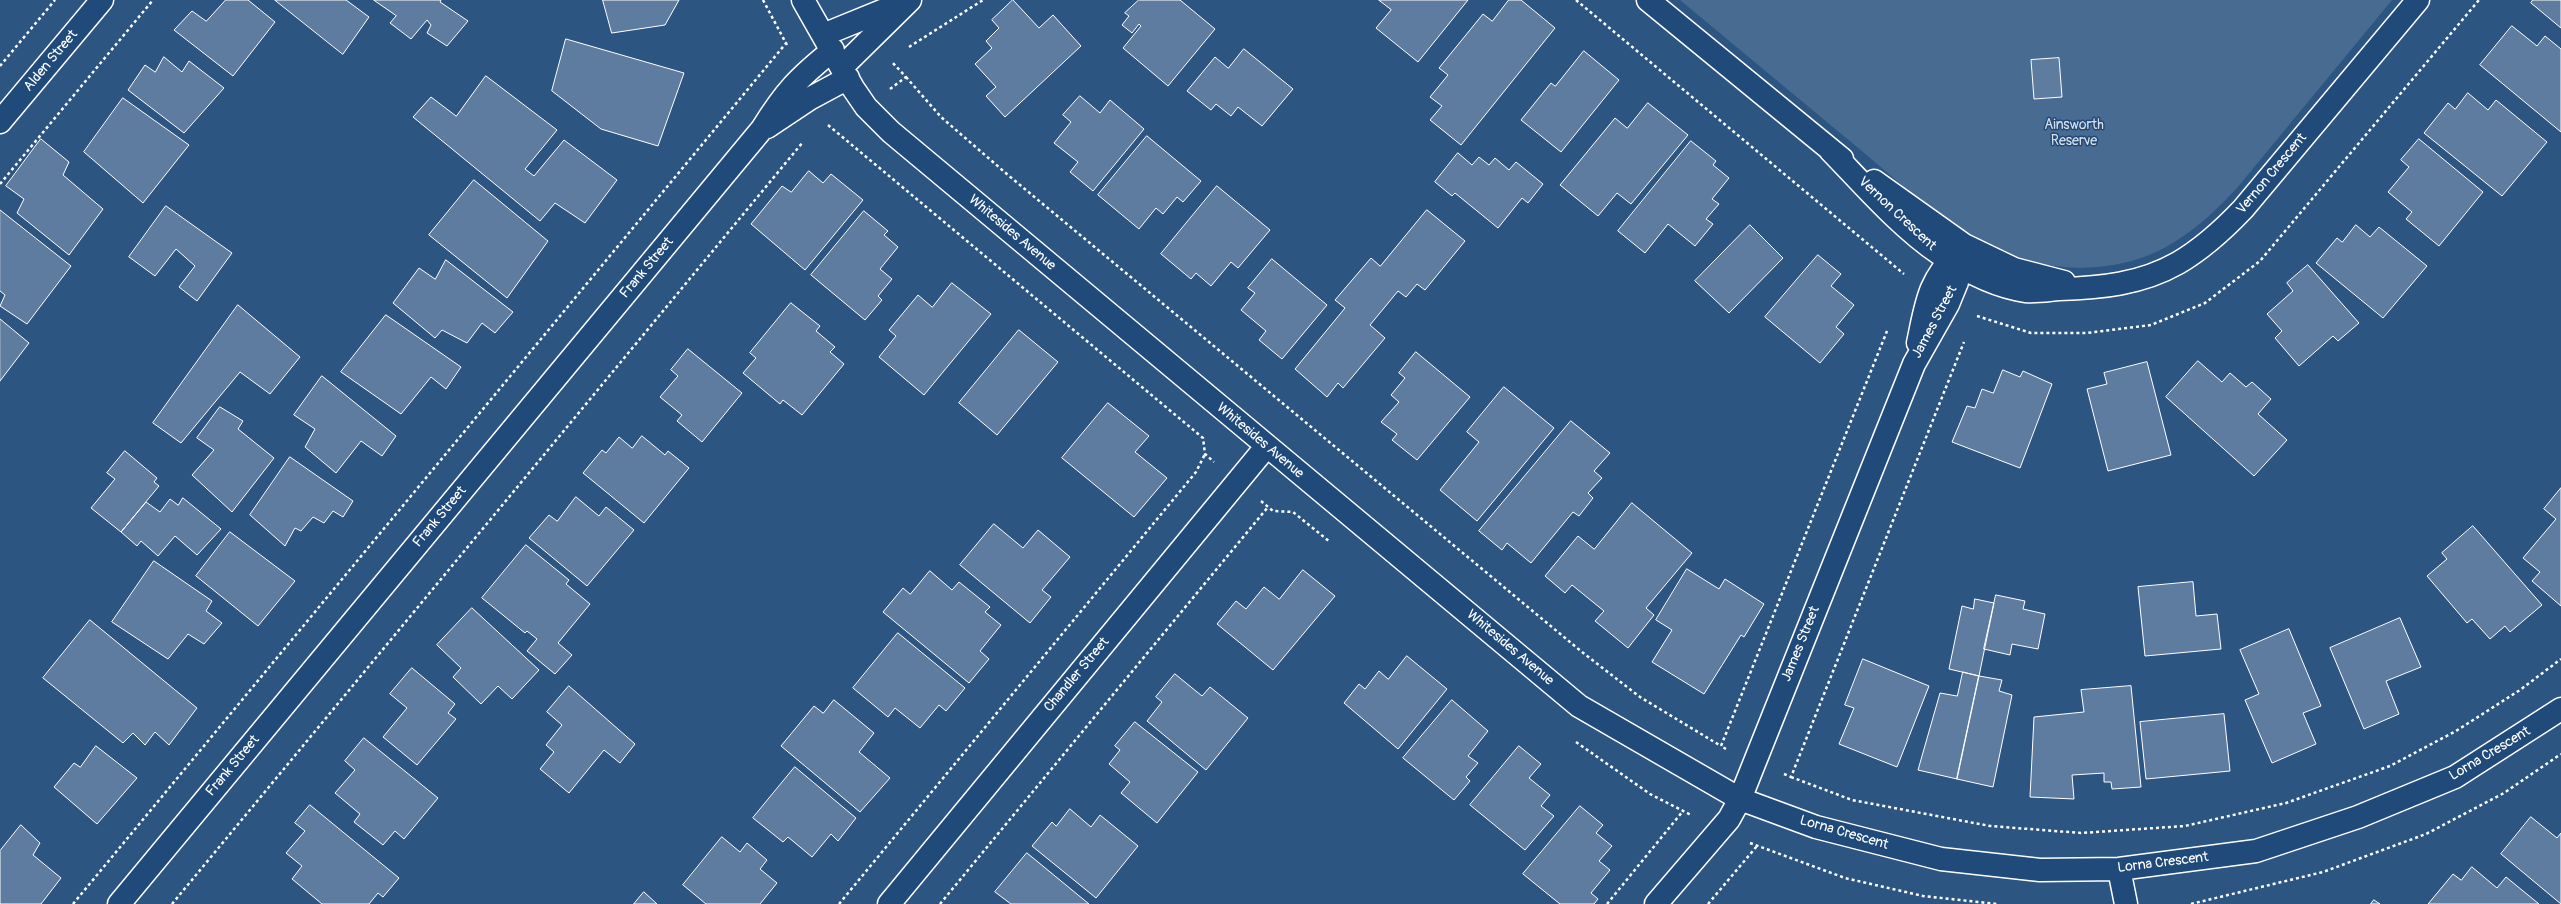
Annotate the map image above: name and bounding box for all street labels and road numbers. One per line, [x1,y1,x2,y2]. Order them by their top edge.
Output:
street label: Alden Street [20,27,82,95]
street label: Vernon Crescent [2233,130,2311,218]
street label: Vernon Crescent [1855,174,1939,254]
street label: Whitesides Avenue [965,192,1059,274]
street label: Frank Street [617,234,677,302]
street label: James Street [1909,283,1961,361]
street label: Whitesides Avenue [1213,400,1307,482]
street label: Frank Street [410,483,470,551]
street label: James Street [1778,604,1824,684]
street label: Whitesides Avenue [1463,607,1557,689]
street label: Chandler Street [1041,634,1113,716]
street label: Lorna Crescent [2446,723,2534,785]
street label: Frank Street [203,732,263,800]
street label: Lorna Crescent [1798,812,1890,854]
street label: Lorna Crescent [2117,849,2209,877]

